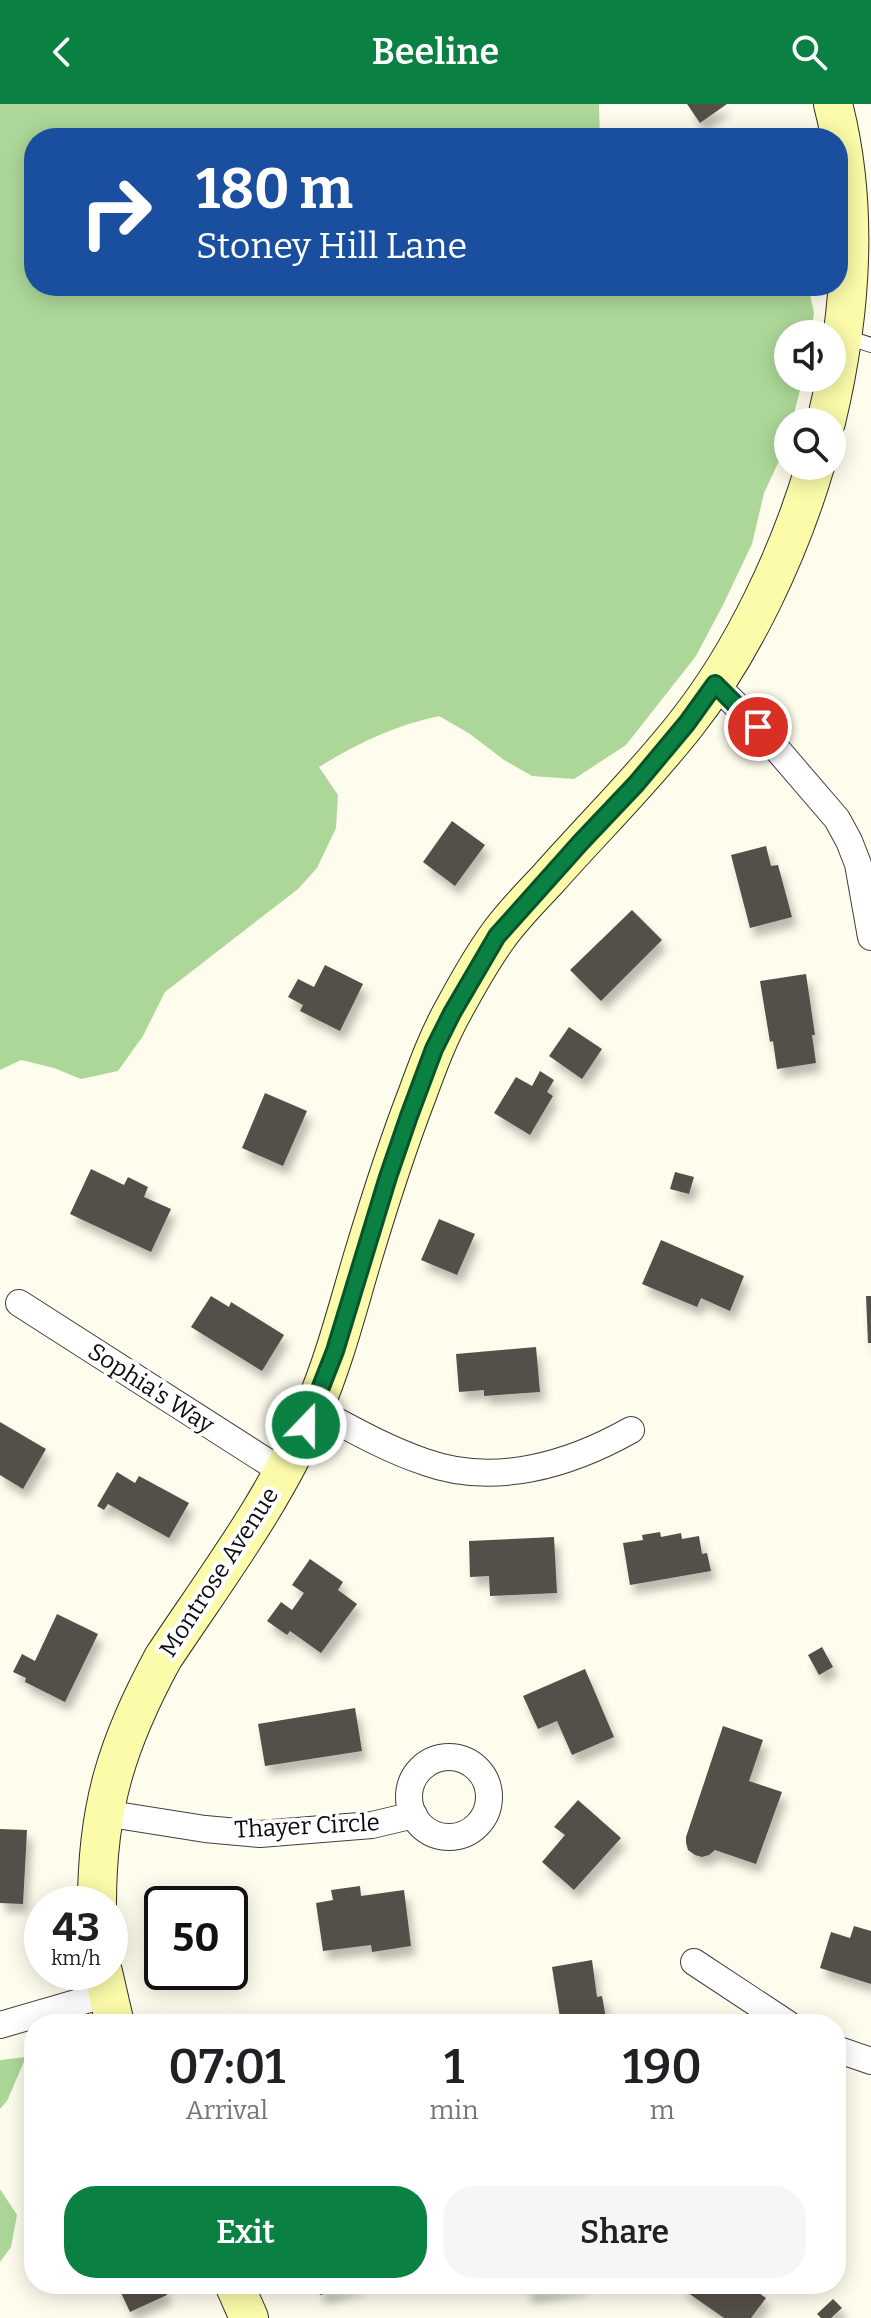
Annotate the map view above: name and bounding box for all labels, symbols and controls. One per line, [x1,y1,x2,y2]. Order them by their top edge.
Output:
icon: back [40,30,84,74]
text: Beeline [372,30,499,74]
icon: search [787,30,831,74]
text: 180 m [196,156,353,223]
icon: right [64,160,168,264]
text: Stoney Hill Lane [196,224,467,268]
map controls [774,320,846,480]
button: sound [774,320,846,392]
button: search [774,408,846,480]
pin [724,693,792,761]
icon: arrive [736,705,780,749]
street label: Sophia's Way [83,1337,219,1439]
position arrow [264,1383,348,1467]
street label: Montrose Avenue [154,1482,284,1662]
street label: Thayer Circle [234,1808,380,1844]
speed limit sign: 50 [144,1886,248,1990]
text: 43 [52,1904,100,1952]
text: km/h [51,1946,101,1970]
text: 07:01 [168,2038,285,2096]
text: 1 [444,2038,464,2096]
text: 190 [623,2038,702,2096]
text: Arrival [186,2095,268,2126]
text: min [430,2095,479,2126]
text: m [650,2095,675,2126]
button: Exit [64,2186,427,2278]
button: Share [443,2186,806,2278]

